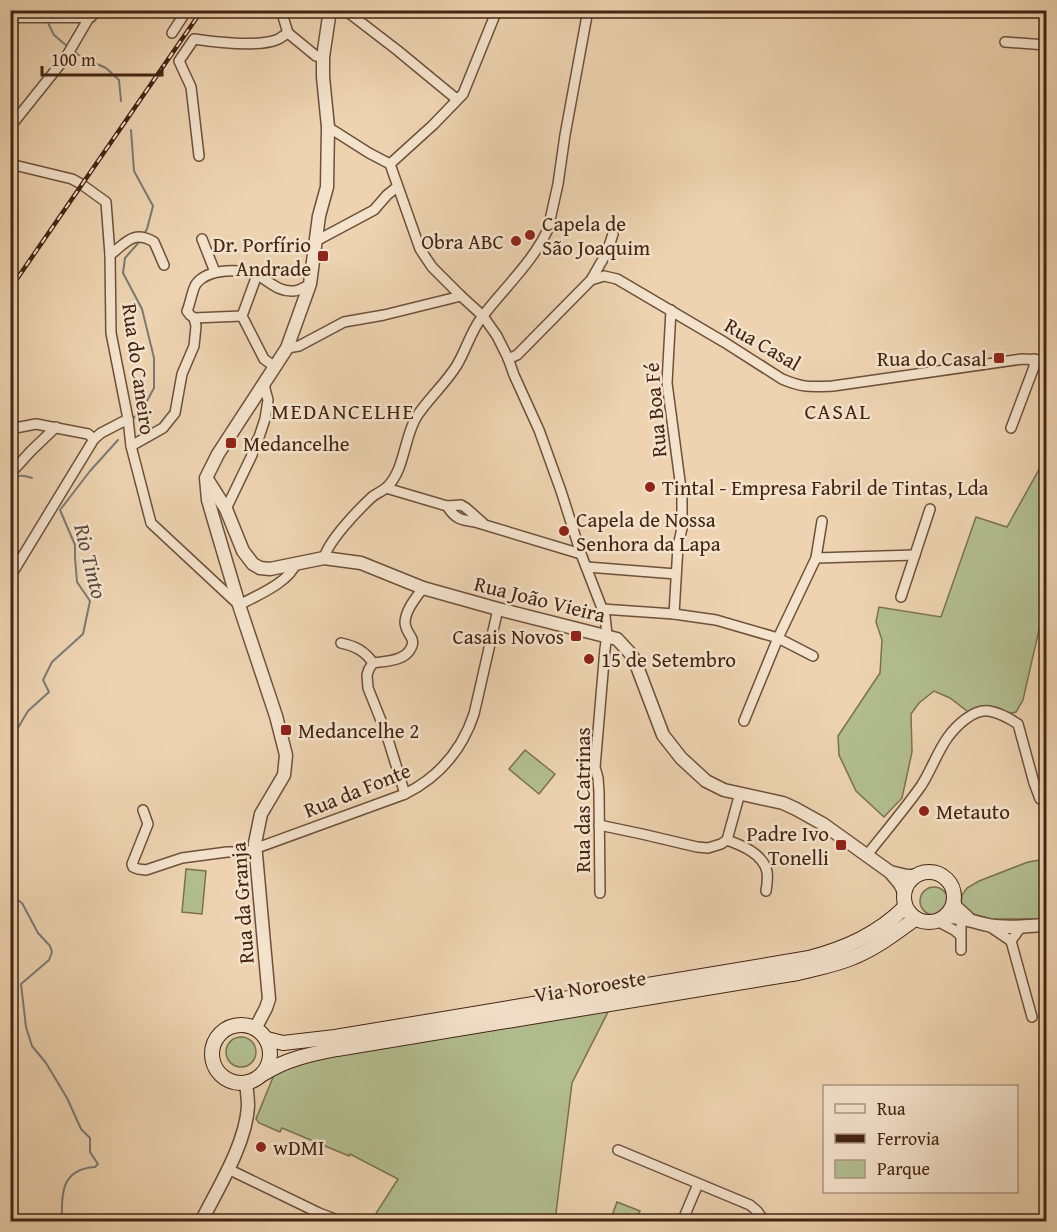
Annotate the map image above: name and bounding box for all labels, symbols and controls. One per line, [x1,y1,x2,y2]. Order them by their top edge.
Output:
scale bar [42,39,162,77]
text: 100 m [51,46,96,73]
place label: Capela de São Joaquim [542,208,650,263]
place label: Obra ABC [421,226,504,257]
marker: Capela de São Joaquim [523,228,537,242]
place label: Dr. Porfírio Andrade [213,229,311,284]
marker: Obra ABC [509,234,523,248]
marker: Dr. Porfírio Andrade [316,249,330,263]
street label: Rua do Caneiro [114,301,164,437]
street label: Rua Casal [719,310,807,378]
place label: Rua do Casal [877,343,987,374]
marker: Rua do Casal [992,351,1006,365]
street label: Rua Boa Fé [635,361,675,459]
district label: MEDANCELHE [271,395,415,427]
district label: CASAL [805,395,871,427]
place label: Medancelhe [243,428,350,459]
marker: Medancelhe [224,436,238,450]
place label: Tintal - Empresa Fabril de Tintas, Lda [662,472,989,503]
marker: Tintal - Empresa Fabril de Tintas, Lda [643,480,657,494]
place label: Capela de Nossa Senhora da Lapa [576,504,721,559]
water label: Rio Tinto [66,519,116,602]
marker: Capela de Nossa Senhora da Lapa [557,524,571,538]
street label: Rua João Vieira [471,568,609,630]
place label: Casais Novos [452,621,564,652]
marker: Casais Novos [569,629,583,643]
place label: 15 de Setembro [601,644,736,675]
marker: 15 de Setembro [582,652,596,666]
place label: Medancelhe 2 [298,715,419,746]
marker: Medancelhe 2 [279,723,293,737]
street label: Rua das Catrinas [567,727,598,873]
street label: Rua da Fonte [299,754,415,826]
place label: Metauto [936,796,1010,827]
marker: Metauto [917,804,931,818]
place label: Padre Ivo Tonelli [747,818,829,873]
marker: Padre Ivo Tonelli [834,838,848,852]
street label: Rua da Granja [222,841,262,965]
street label: Via Noroeste [532,962,648,1010]
legend [823,1085,1018,1193]
text: Rua [877,1095,906,1122]
text: Ferrovia [877,1125,940,1152]
place label: wDMI [273,1132,324,1163]
marker: wDMI [254,1140,268,1154]
text: Parque [877,1155,930,1182]

